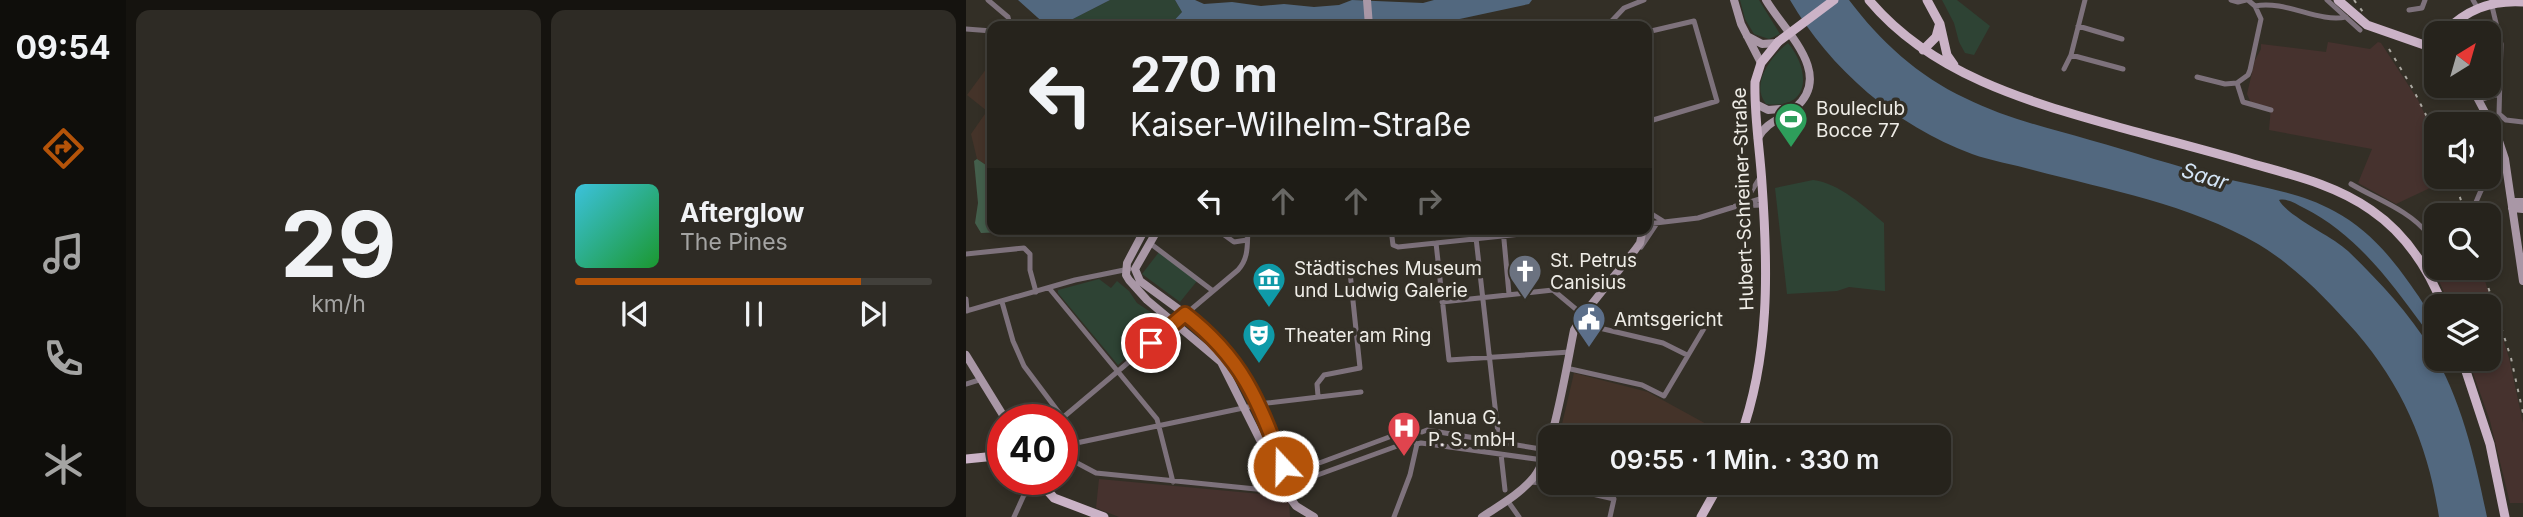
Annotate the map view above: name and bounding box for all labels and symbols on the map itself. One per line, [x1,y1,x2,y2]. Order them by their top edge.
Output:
north arrow [2424,21,2501,98]
street label: Hubert-Schreiner-Straße [1728,87,1758,311]
place label: Bouleclub Bocce 77 [1816,97,1905,142]
sports icon: Bouleclub Bocce 77 [1772,100,1810,149]
water label: Saar [2179,157,2232,195]
place label: St. Petrus Canisius [1550,249,1637,294]
church icon: St. Petrus Canisius [1506,252,1544,301]
place label: Städtisches Museum und Ludwig Galerie [1294,257,1482,302]
museum icon: Städtisches Museum und Ludwig Galerie [1250,260,1288,309]
public building icon: Amtsgericht [1570,300,1608,349]
place label: Amtsgericht [1614,308,1723,331]
pin [1121,313,1181,373]
theatre icon: Theater am Ring [1240,316,1278,365]
place label: Theater am Ring [1284,324,1431,347]
speed limit sign: 40 [987,404,1078,495]
place label: Ianua G. P. S. mbH [1428,406,1516,451]
hospital icon: Ianua G. P. S. mbH [1385,409,1423,458]
position arrow [1246,429,1320,503]

